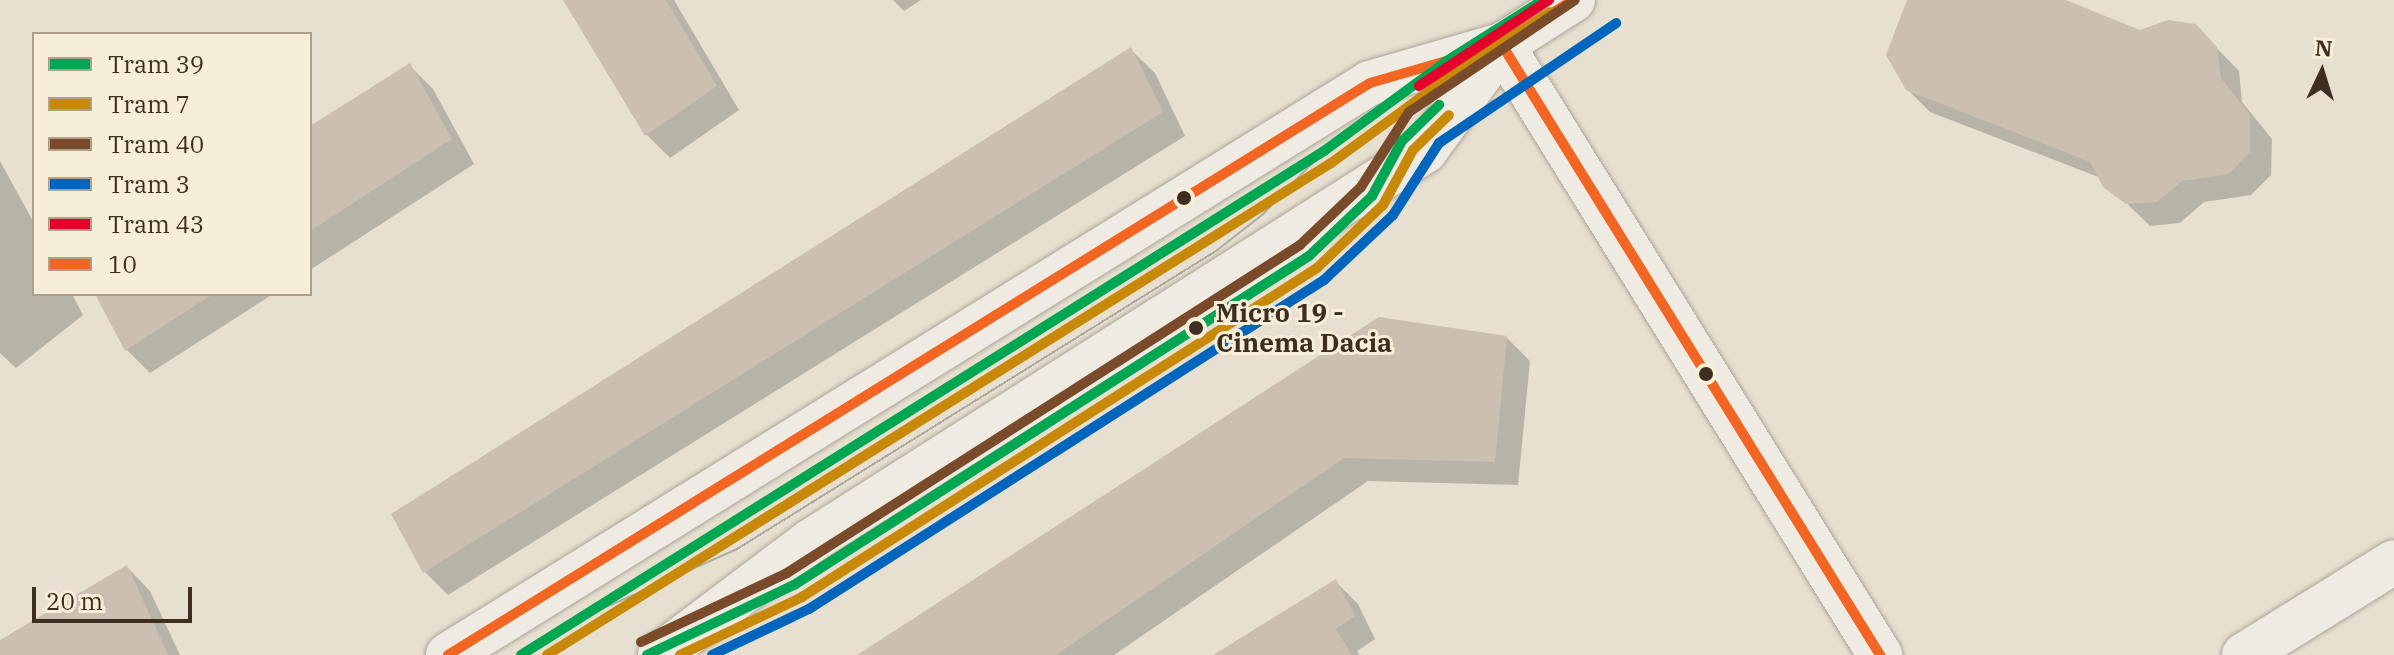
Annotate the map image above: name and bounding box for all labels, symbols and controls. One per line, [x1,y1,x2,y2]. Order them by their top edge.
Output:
legend [32,32,312,296]
north arrow [2282,32,2362,112]
text: N [2314,32,2333,63]
text: Tram 39 [108,48,204,80]
text: Tram 7 [108,88,190,120]
text: Tram 40 [108,128,204,160]
text: Tram 3 [108,168,190,200]
unlabelled marker [1176,190,1192,206]
text: Tram 43 [108,208,204,240]
text: 10 [108,248,137,280]
place label: Micro 19 - Cinema Dacia [1216,297,1392,358]
marker: Micro 19 - Cinema Dacia [1183,315,1209,341]
unlabelled marker [1698,366,1714,382]
scale bar [36,571,196,621]
text: 20 m [46,585,103,617]

